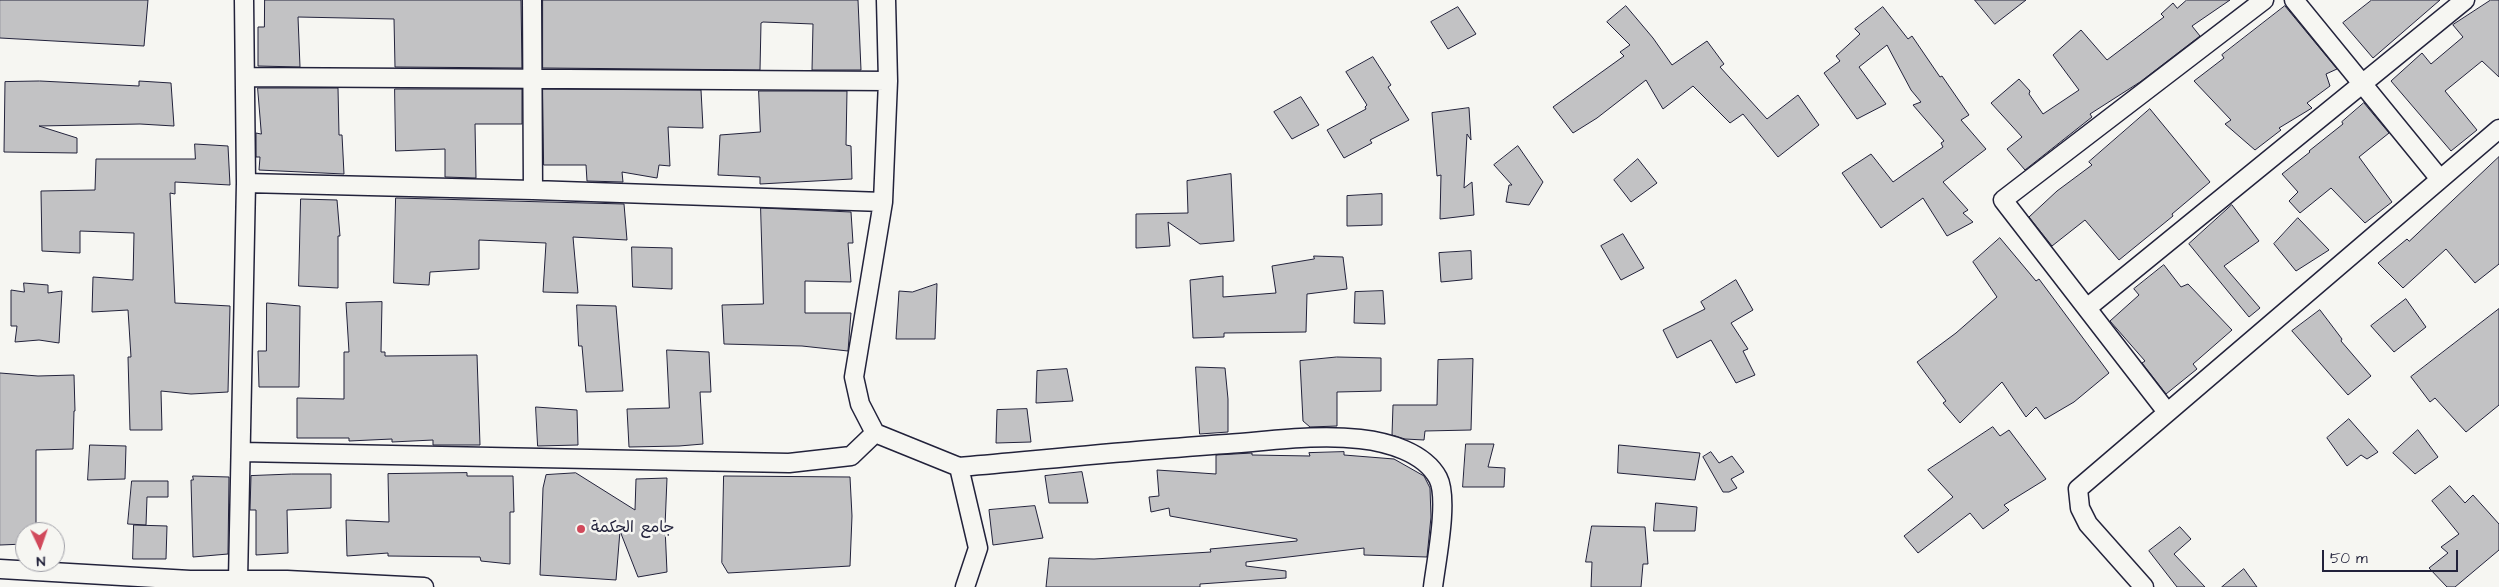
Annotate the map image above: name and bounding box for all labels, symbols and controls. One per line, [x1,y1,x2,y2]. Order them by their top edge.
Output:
place label: جامع الحكمة [591,519,675,539]
north arrow [15,522,65,572]
marker: جامع الحكمة [575,523,587,535]
scale bar [2324,540,2460,572]
text: 50 m [2330,548,2368,569]
text: N [36,551,46,571]

